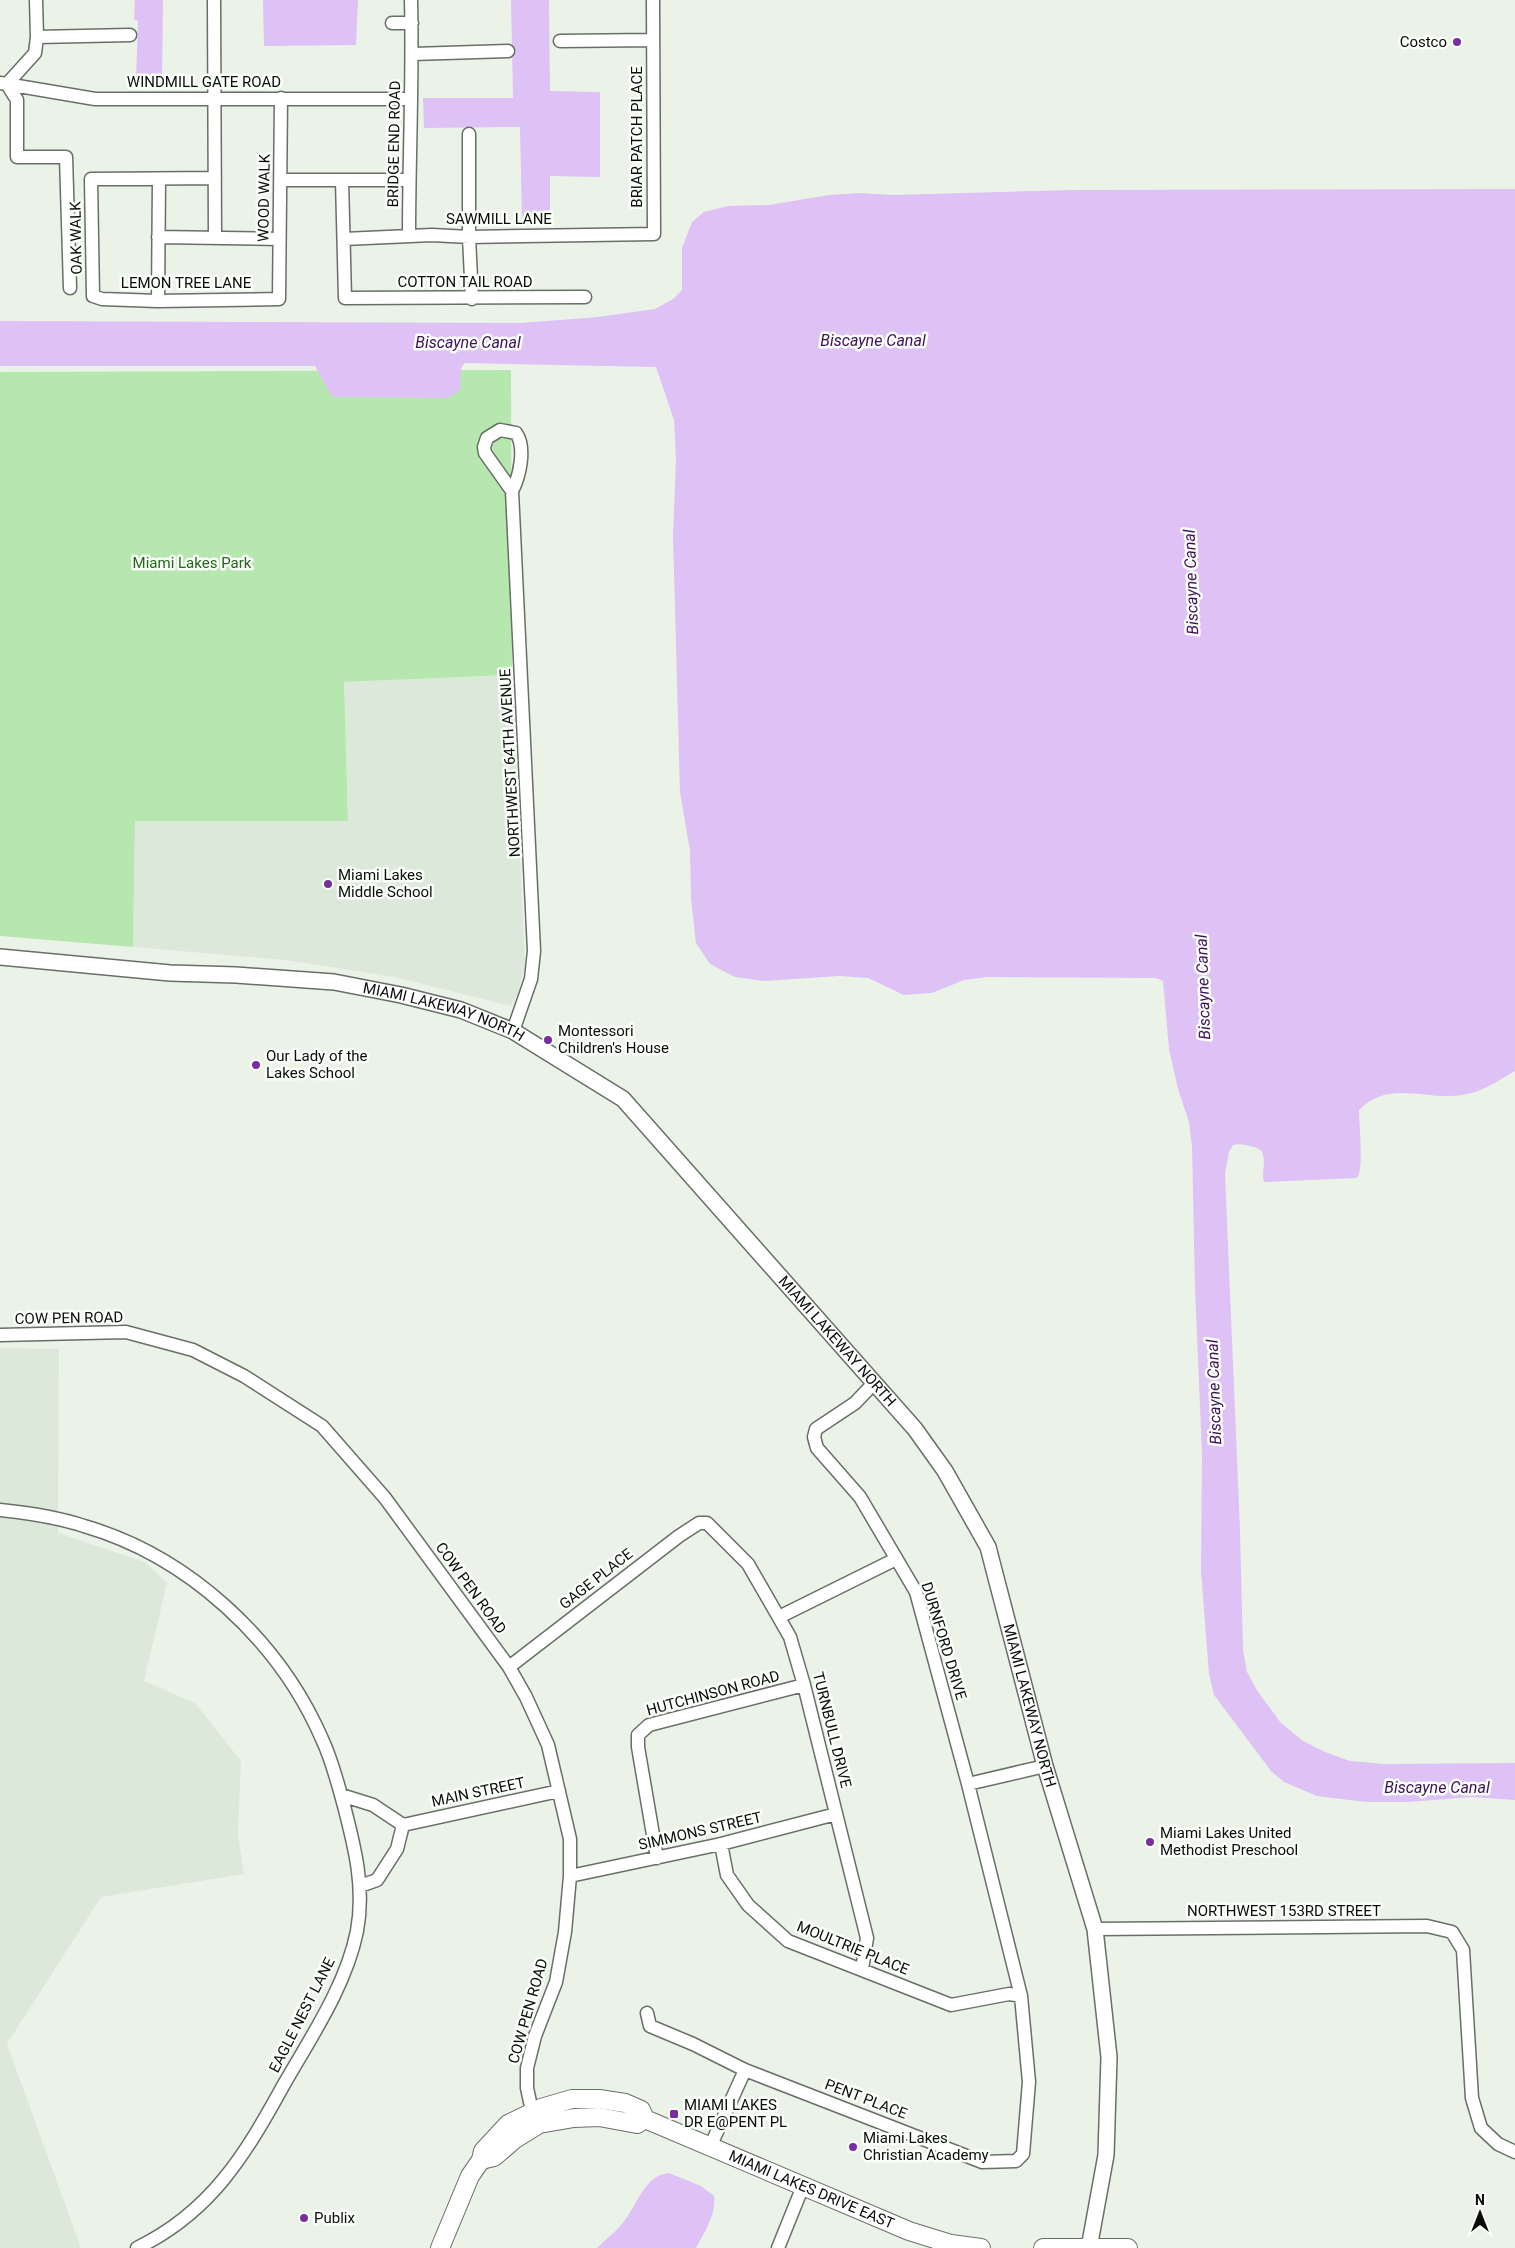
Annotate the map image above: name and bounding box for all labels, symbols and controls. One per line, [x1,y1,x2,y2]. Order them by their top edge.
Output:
place label: Costco [1400,33,1447,51]
marker: Costco [1451,36,1463,48]
street label: BRIAR PATCH PLACE [628,66,646,208]
street label: WINDMILL GATE ROAD [127,73,281,91]
street label: BRIDGE END ROAD [384,80,404,208]
street label: WOOD WALK [254,153,274,242]
street label: OAK WALK [66,201,86,275]
street label: SAWMILL LANE [446,210,552,228]
street label: COTTON TAIL ROAD [397,273,533,291]
street label: LEMON TREE LANE [121,274,252,292]
water label: Biscayne Canal [820,331,926,350]
water label: Biscayne Canal [415,333,521,352]
water label: Biscayne Canal [1180,529,1202,635]
park label: Miami Lakes Park [133,554,252,572]
street label: NORTHWEST 64TH AVENUE [496,668,524,858]
place label: Miami Lakes Middle School [338,866,433,901]
marker: Miami Lakes Middle School [322,878,334,890]
water label: Biscayne Canal [1192,934,1214,1040]
street label: MIAMI LAKEWAY NORTH [362,979,528,1045]
place label: Montessori Children's House [558,1022,669,1057]
marker: Montessori Children's House [542,1034,554,1046]
place label: Our Lady of the Lakes School [266,1047,368,1082]
marker: Our Lady of the Lakes School [250,1059,262,1071]
street label: MIAMI LAKEWAY NORTH [775,1272,900,1410]
street label: COW PEN ROAD [15,1308,123,1328]
water label: Biscayne Canal [1203,1339,1225,1445]
street label: COW PEN ROAD [432,1539,510,1637]
street label: GAGE PLACE [556,1545,637,1613]
street label: DURNFORD DRIVE [918,1580,971,1702]
street label: MIAMI LAKEWAY NORTH [999,1622,1060,1789]
street label: HUTCHINSON ROAD [644,1667,782,1719]
street label: TURNBULL DRIVE [809,1670,855,1790]
street label: MAIN STREET [430,1773,526,1811]
water label: Biscayne Canal [1384,1778,1490,1797]
street label: SIMMONS STREET [637,1808,763,1854]
place label: Miami Lakes United Methodist Preschool [1160,1824,1298,1859]
marker: Miami Lakes United Methodist Preschool [1144,1836,1156,1848]
street label: NORTHWEST 153RD STREET [1187,1902,1381,1920]
street label: MOULTRIE PLACE [794,1917,912,1979]
street label: EAGLE NEST LANE [265,1954,339,2075]
street label: COW PEN ROAD [504,1956,552,2066]
street label: PENT PLACE [822,2075,910,2123]
place label: MIAMI LAKES DR E@PENT PL [684,2096,787,2131]
marker: MIAMI LAKES DR E@PENT PL [668,2108,680,2120]
place label: Miami Lakes Christian Academy [863,2129,989,2164]
marker: Miami Lakes Christian Academy [847,2141,859,2153]
street label: MIAMI LAKES DRIVE EAST [726,2147,897,2233]
north arrow [1455,2188,1505,2238]
text: N [1475,2192,1485,2208]
place label: Publix [314,2209,355,2227]
marker: Publix [298,2212,310,2224]

